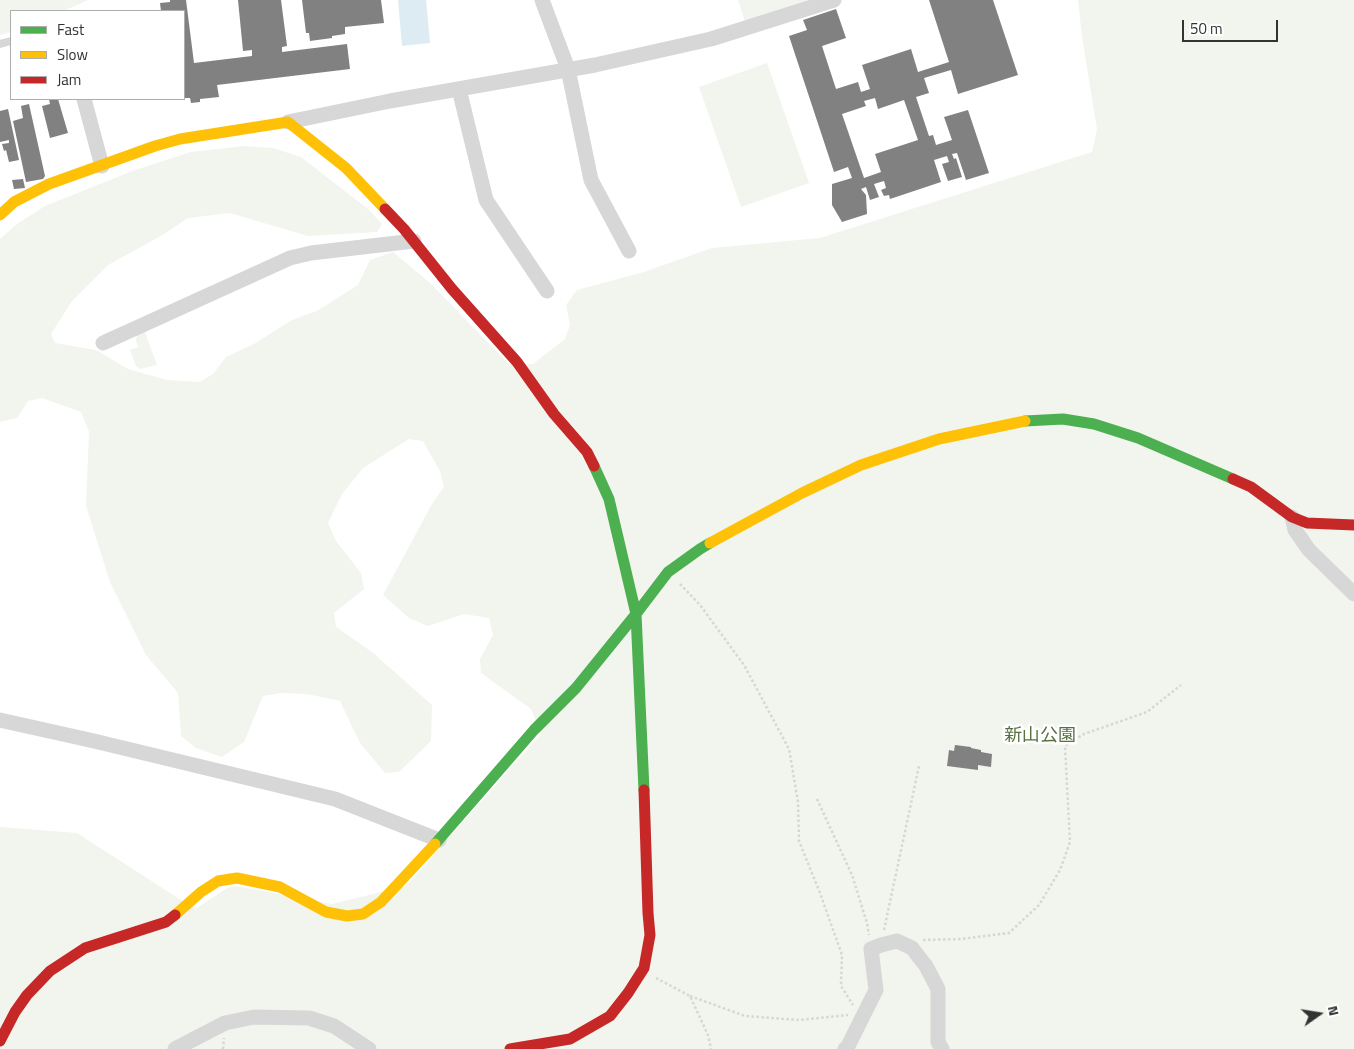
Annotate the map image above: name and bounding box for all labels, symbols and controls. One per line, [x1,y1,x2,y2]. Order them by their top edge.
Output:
legend [10,10,185,100]
scale bar [1184,10,1280,42]
text: 50 m [1190,17,1223,40]
text: Fast [57,18,84,41]
text: Slow [57,43,88,66]
text: Jam [57,68,81,91]
park label: 新山公園 [1004,726,1076,748]
north arrow [1294,989,1344,1039]
text: N [1323,1003,1345,1018]

